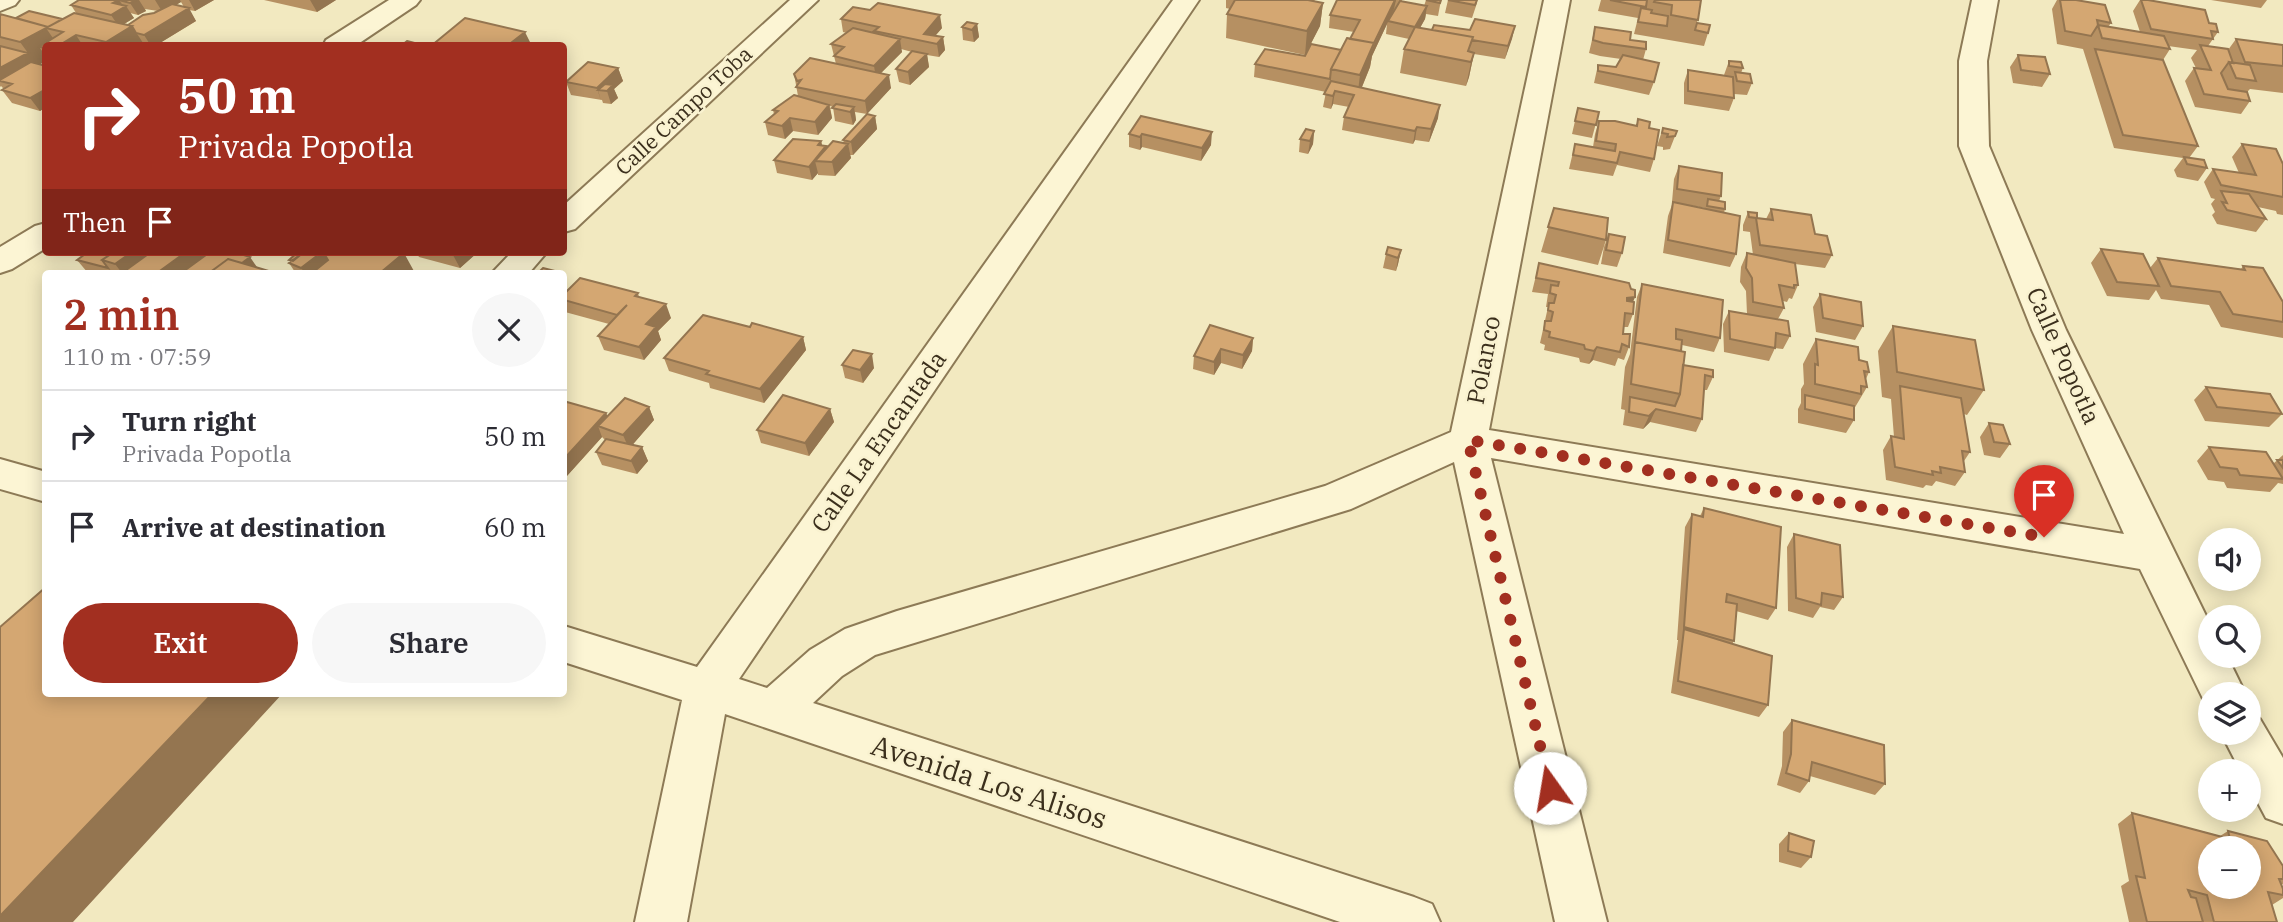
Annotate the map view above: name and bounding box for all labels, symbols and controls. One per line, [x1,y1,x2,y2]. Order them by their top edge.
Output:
street label: Calle Campo Toba [609,40,758,181]
text: 50 m [178,63,296,126]
icon: right [63,70,154,161]
text: Privada Popotla [178,125,414,167]
icon: arrive [141,203,179,241]
text: Then [63,205,127,239]
street label: Calle Popotla [2019,282,2108,429]
text: 2 min [63,287,180,342]
button: close [472,293,546,367]
street label: Polanco [1459,313,1507,407]
text: 110 m · 07:59 [63,341,212,371]
street label: Calle La Encantada [803,344,953,539]
text: Turn right [122,404,256,438]
icon: right [63,417,101,455]
text: 50 m [484,419,546,453]
text: Privada Popotla [122,438,292,468]
pin [2014,465,2074,537]
icon: arrive [2025,476,2063,514]
icon: arrive [63,508,101,546]
text: Arrive at destination [122,510,386,544]
text: 60 m [484,510,546,544]
map controls [2198,528,2261,899]
button: sound [2198,528,2261,591]
button: Exit [63,603,298,683]
button: Share [312,603,546,683]
button: search [2198,605,2261,668]
button: layers [2198,682,2261,745]
street label: Avenida Los Alisos [867,726,1112,837]
position arrow [1513,751,1587,825]
button: + [2198,759,2261,822]
button: − [2198,836,2261,899]

